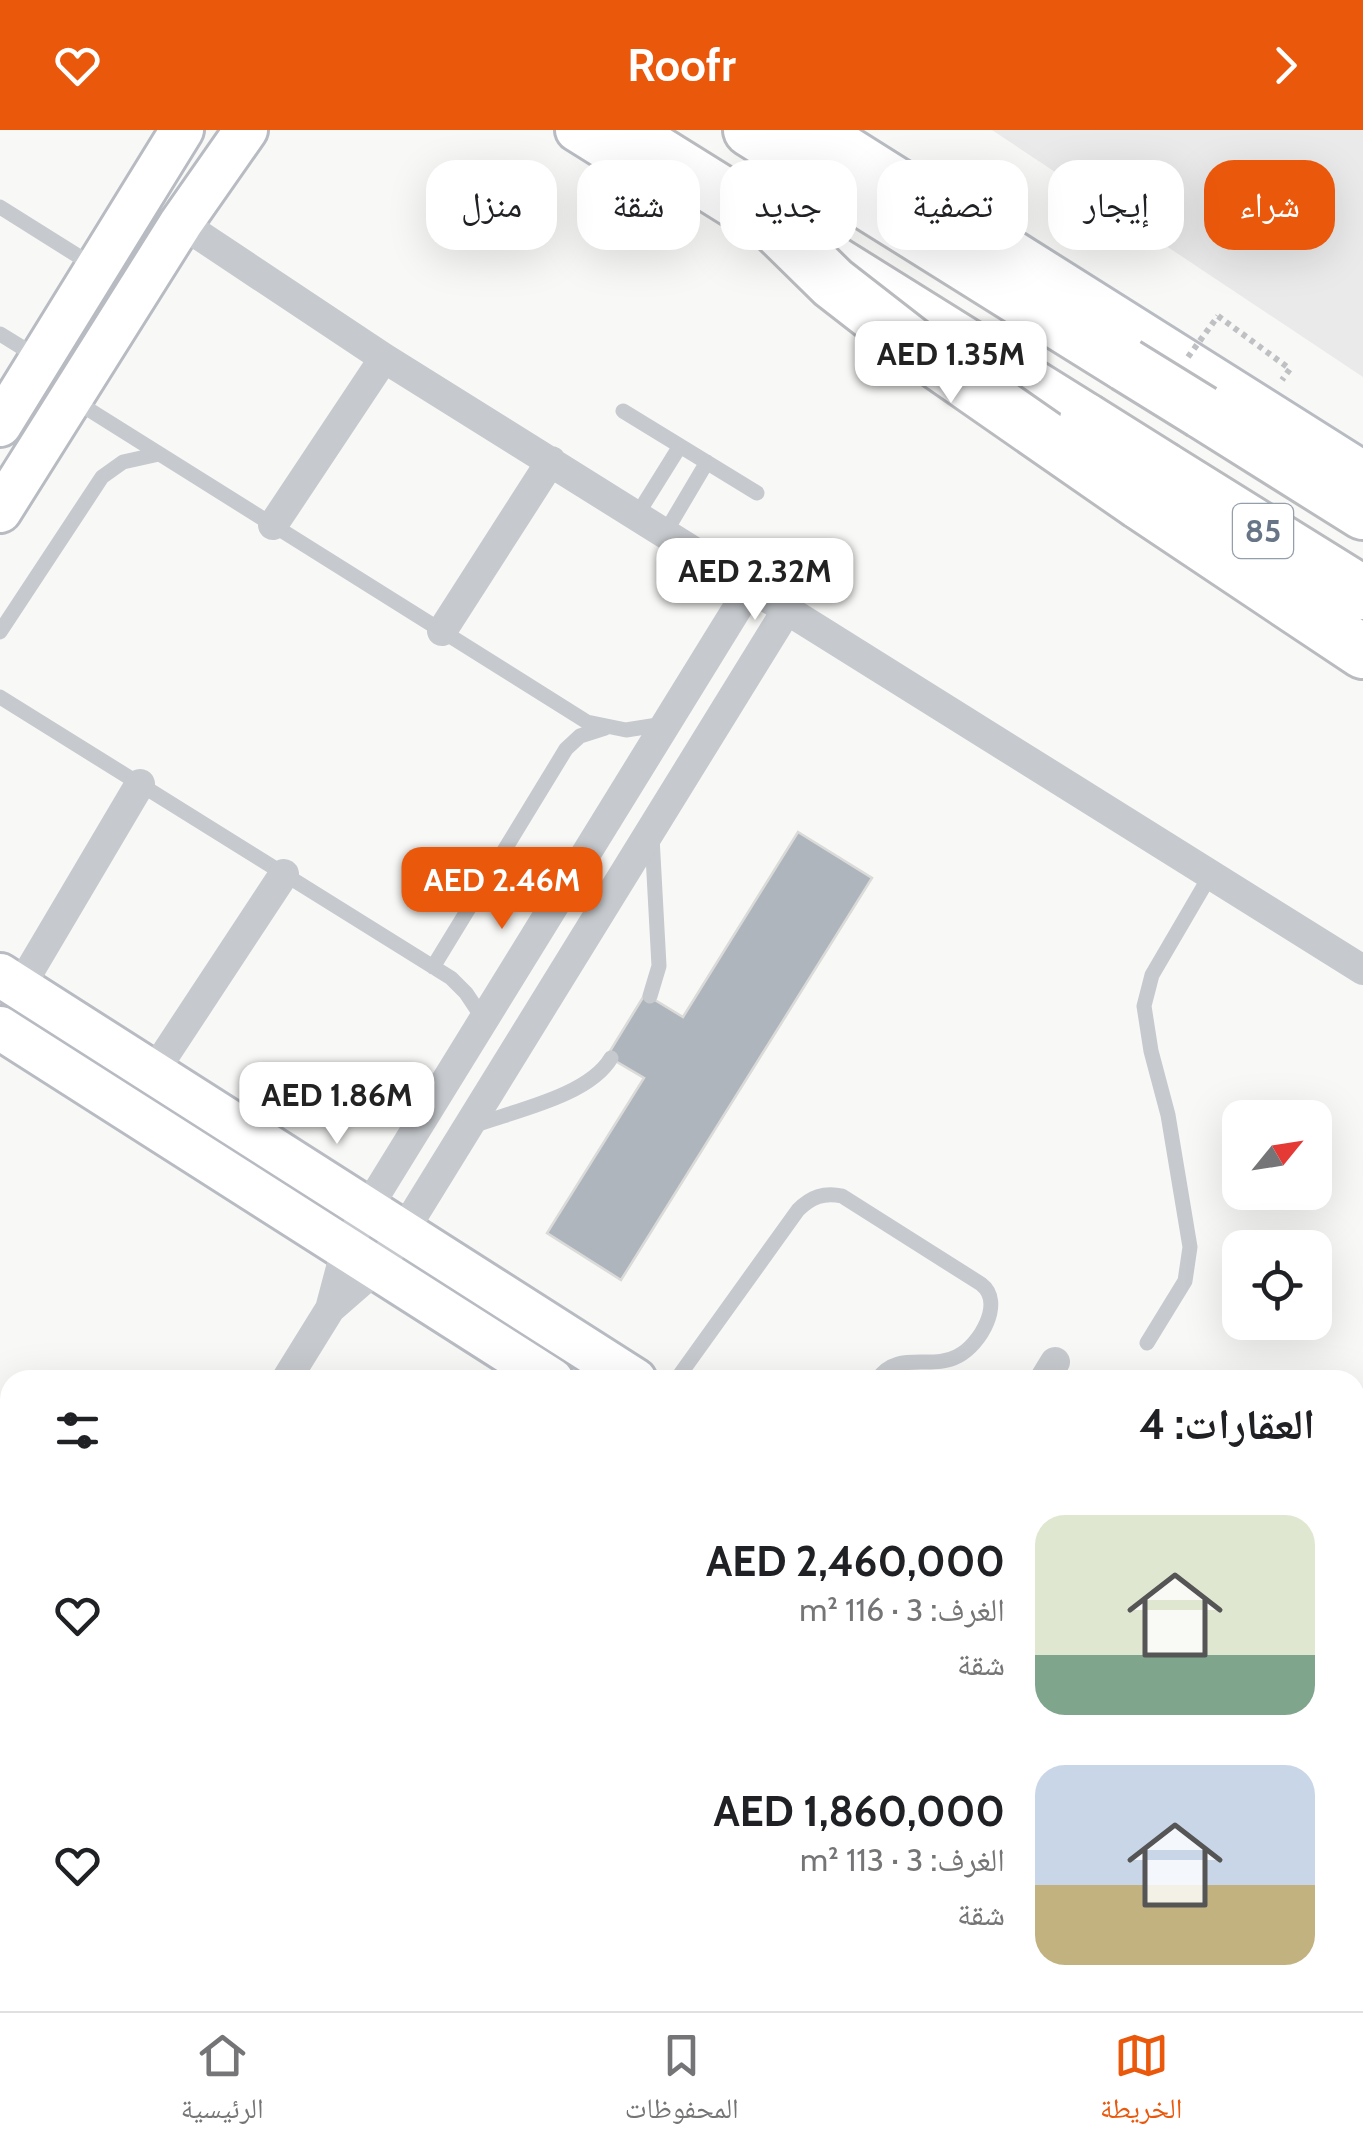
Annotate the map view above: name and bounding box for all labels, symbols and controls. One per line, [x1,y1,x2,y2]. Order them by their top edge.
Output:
icon: heart [50,38,105,93]
text: Roofr [627,38,736,92]
icon: forward [1258,38,1313,93]
chip: منزل [426,160,557,250]
chip: شقة [577,160,700,250]
chip: جديد [720,160,857,250]
chip: تصفية [877,160,1028,250]
chip: إيجار [1048,160,1184,250]
chip: شراء [1204,160,1335,250]
pin: AED 1.35M [837,321,1065,406]
text: AED 1.35M [877,334,1025,373]
road number: 85 [1233,504,1293,558]
pin: AED 2.32M [641,538,869,623]
text: AED 2.32M [678,551,832,590]
pin: AED 2.46M [388,847,616,932]
text: AED 2.46M [424,860,580,899]
pin: AED 1.86M [223,1062,451,1147]
text: AED 1.86M [261,1075,413,1114]
north arrow [1222,1100,1332,1210]
map controls [1222,1100,1332,1340]
button: locate [1222,1230,1332,1340]
text: العقارات: 4 [1139,1398,1315,1450]
icon: filters [50,1403,105,1458]
text: AED 2,460,000 [706,1535,1005,1587]
icon: home [1115,1555,1235,1675]
icon: heart [50,1588,105,1643]
text: الغرف: 3 · 116 m² [799,1590,1005,1629]
text: شقة [957,1644,1005,1683]
text: AED 1,860,000 [713,1785,1005,1837]
icon: home [1115,1805,1235,1925]
icon: heart [50,1838,105,1893]
text: الغرف: 3 · 113 m² [800,1840,1005,1879]
text: شقة [957,1894,1005,1933]
tab: الرئيسية [181,2028,264,2136]
tab: المحفوظات [625,2028,739,2136]
tab: الخريطة [1100,2028,1182,2136]

